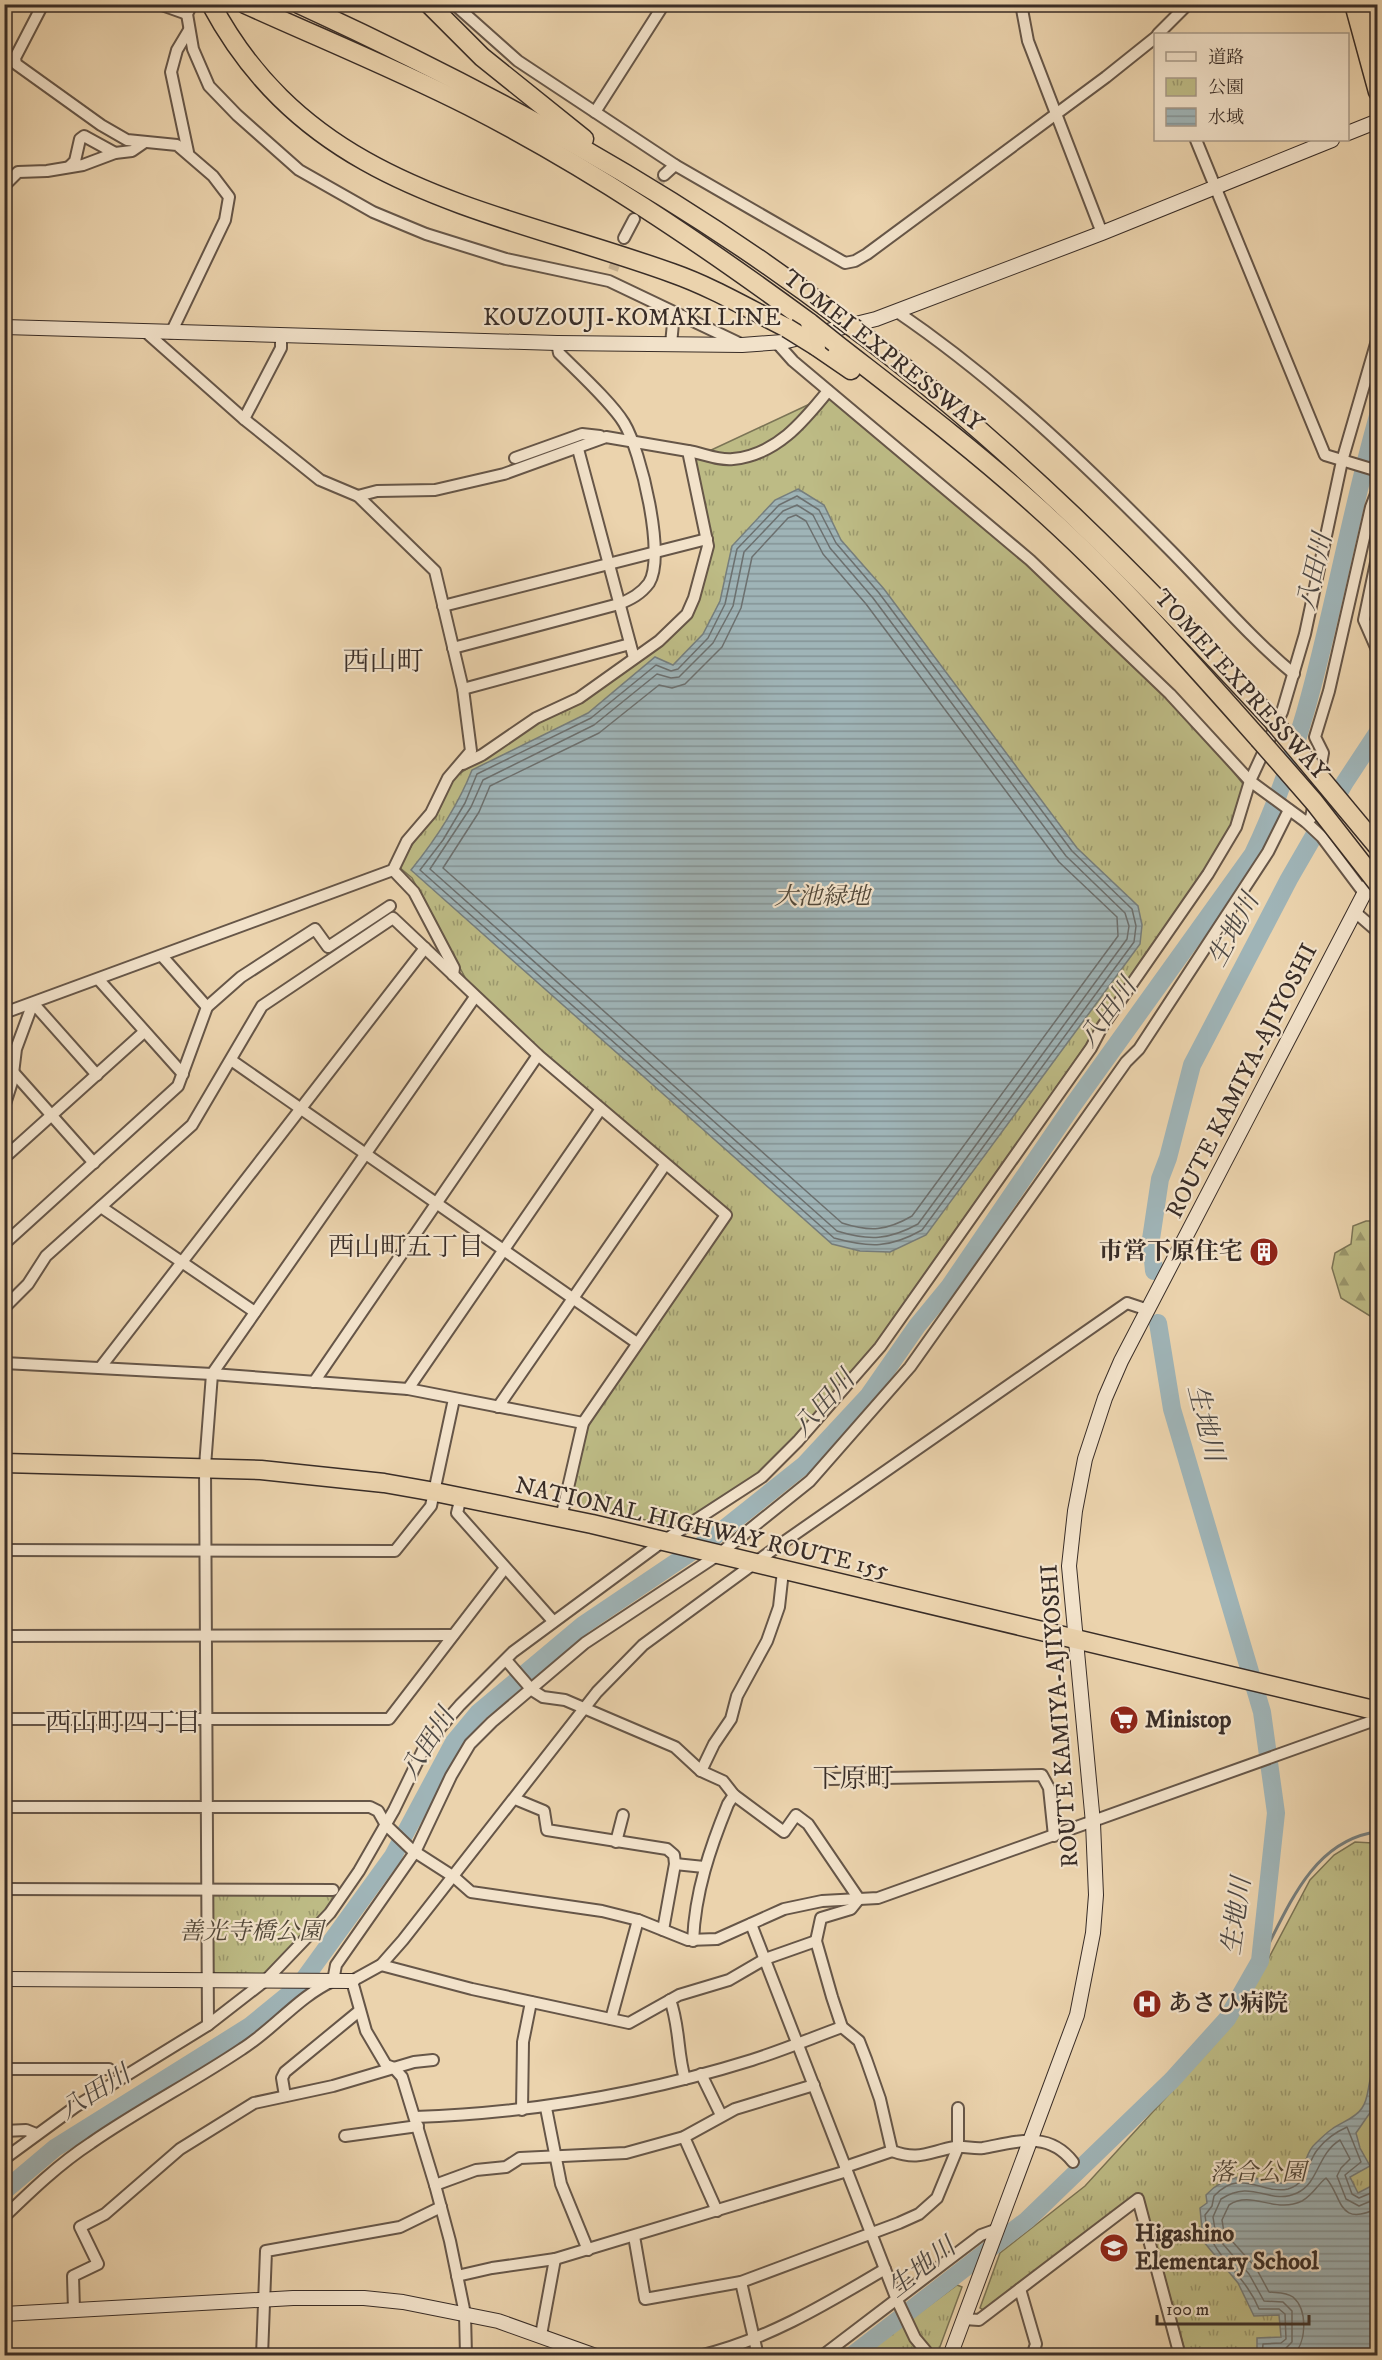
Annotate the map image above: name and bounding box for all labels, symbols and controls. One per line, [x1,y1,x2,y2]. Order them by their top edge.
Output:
legend [1154,33,1349,141]
text: 道路 [1208,47,1244,69]
text: 公園 [1208,77,1244,99]
text: 水域 [1208,107,1244,129]
street label: TOMEI EXPRESSWAY [777,263,990,439]
street label: KOUZOUJI-KOMAKI LINE [483,303,781,333]
water label: 八田川 [1290,527,1341,614]
street label: TOMEI EXPRESSWAY [1147,583,1335,787]
district label: 西山町 [343,645,424,679]
park label: 大池緑地 [774,882,873,912]
water label: 生地川 [1201,885,1268,972]
street label: ROUTE KAMIYA-AJIYOSHI [1160,939,1324,1223]
water label: 八田川 [1072,969,1146,1054]
district label: 西山町五丁目 [328,1231,484,1264]
building icon: 市営下原住宅 [1248,1236,1280,1268]
place label: 市営下原住宅 [1099,1237,1243,1267]
water label: 八田川 [786,1362,864,1444]
water label: 生地川 [1180,1381,1231,1468]
street label: NATIONAL HIGHWAY ROUTE 155 [512,1470,892,1586]
street label: ROUTE KAMIYA-AJIYOSHI [1034,1563,1086,1869]
water label: 八田川 [393,1700,464,1786]
supermarket icon: Ministop [1108,1704,1140,1736]
place label: Ministop [1145,1705,1231,1735]
district label: 西山町四丁目 [45,1707,201,1740]
district label: 下原町 [813,1762,894,1796]
water label: 生地川 [1215,1872,1259,1957]
park label: 善光寺橋公園 [179,1917,327,1947]
hospital icon: あさひ病院 [1131,1988,1163,2020]
place label: あさひ病院 [1168,1989,1288,2019]
water label: 八田川 [53,2057,139,2128]
park label: 落合公園 [1210,2158,1310,2188]
place label: Higashino Elementary School [1135,2219,1319,2277]
water label: 生地川 [881,2229,965,2305]
school or university icon: Higashino Elementary School [1098,2232,1130,2264]
scale bar [1157,2288,1308,2326]
text: 100 m [1166,2299,1209,2321]

